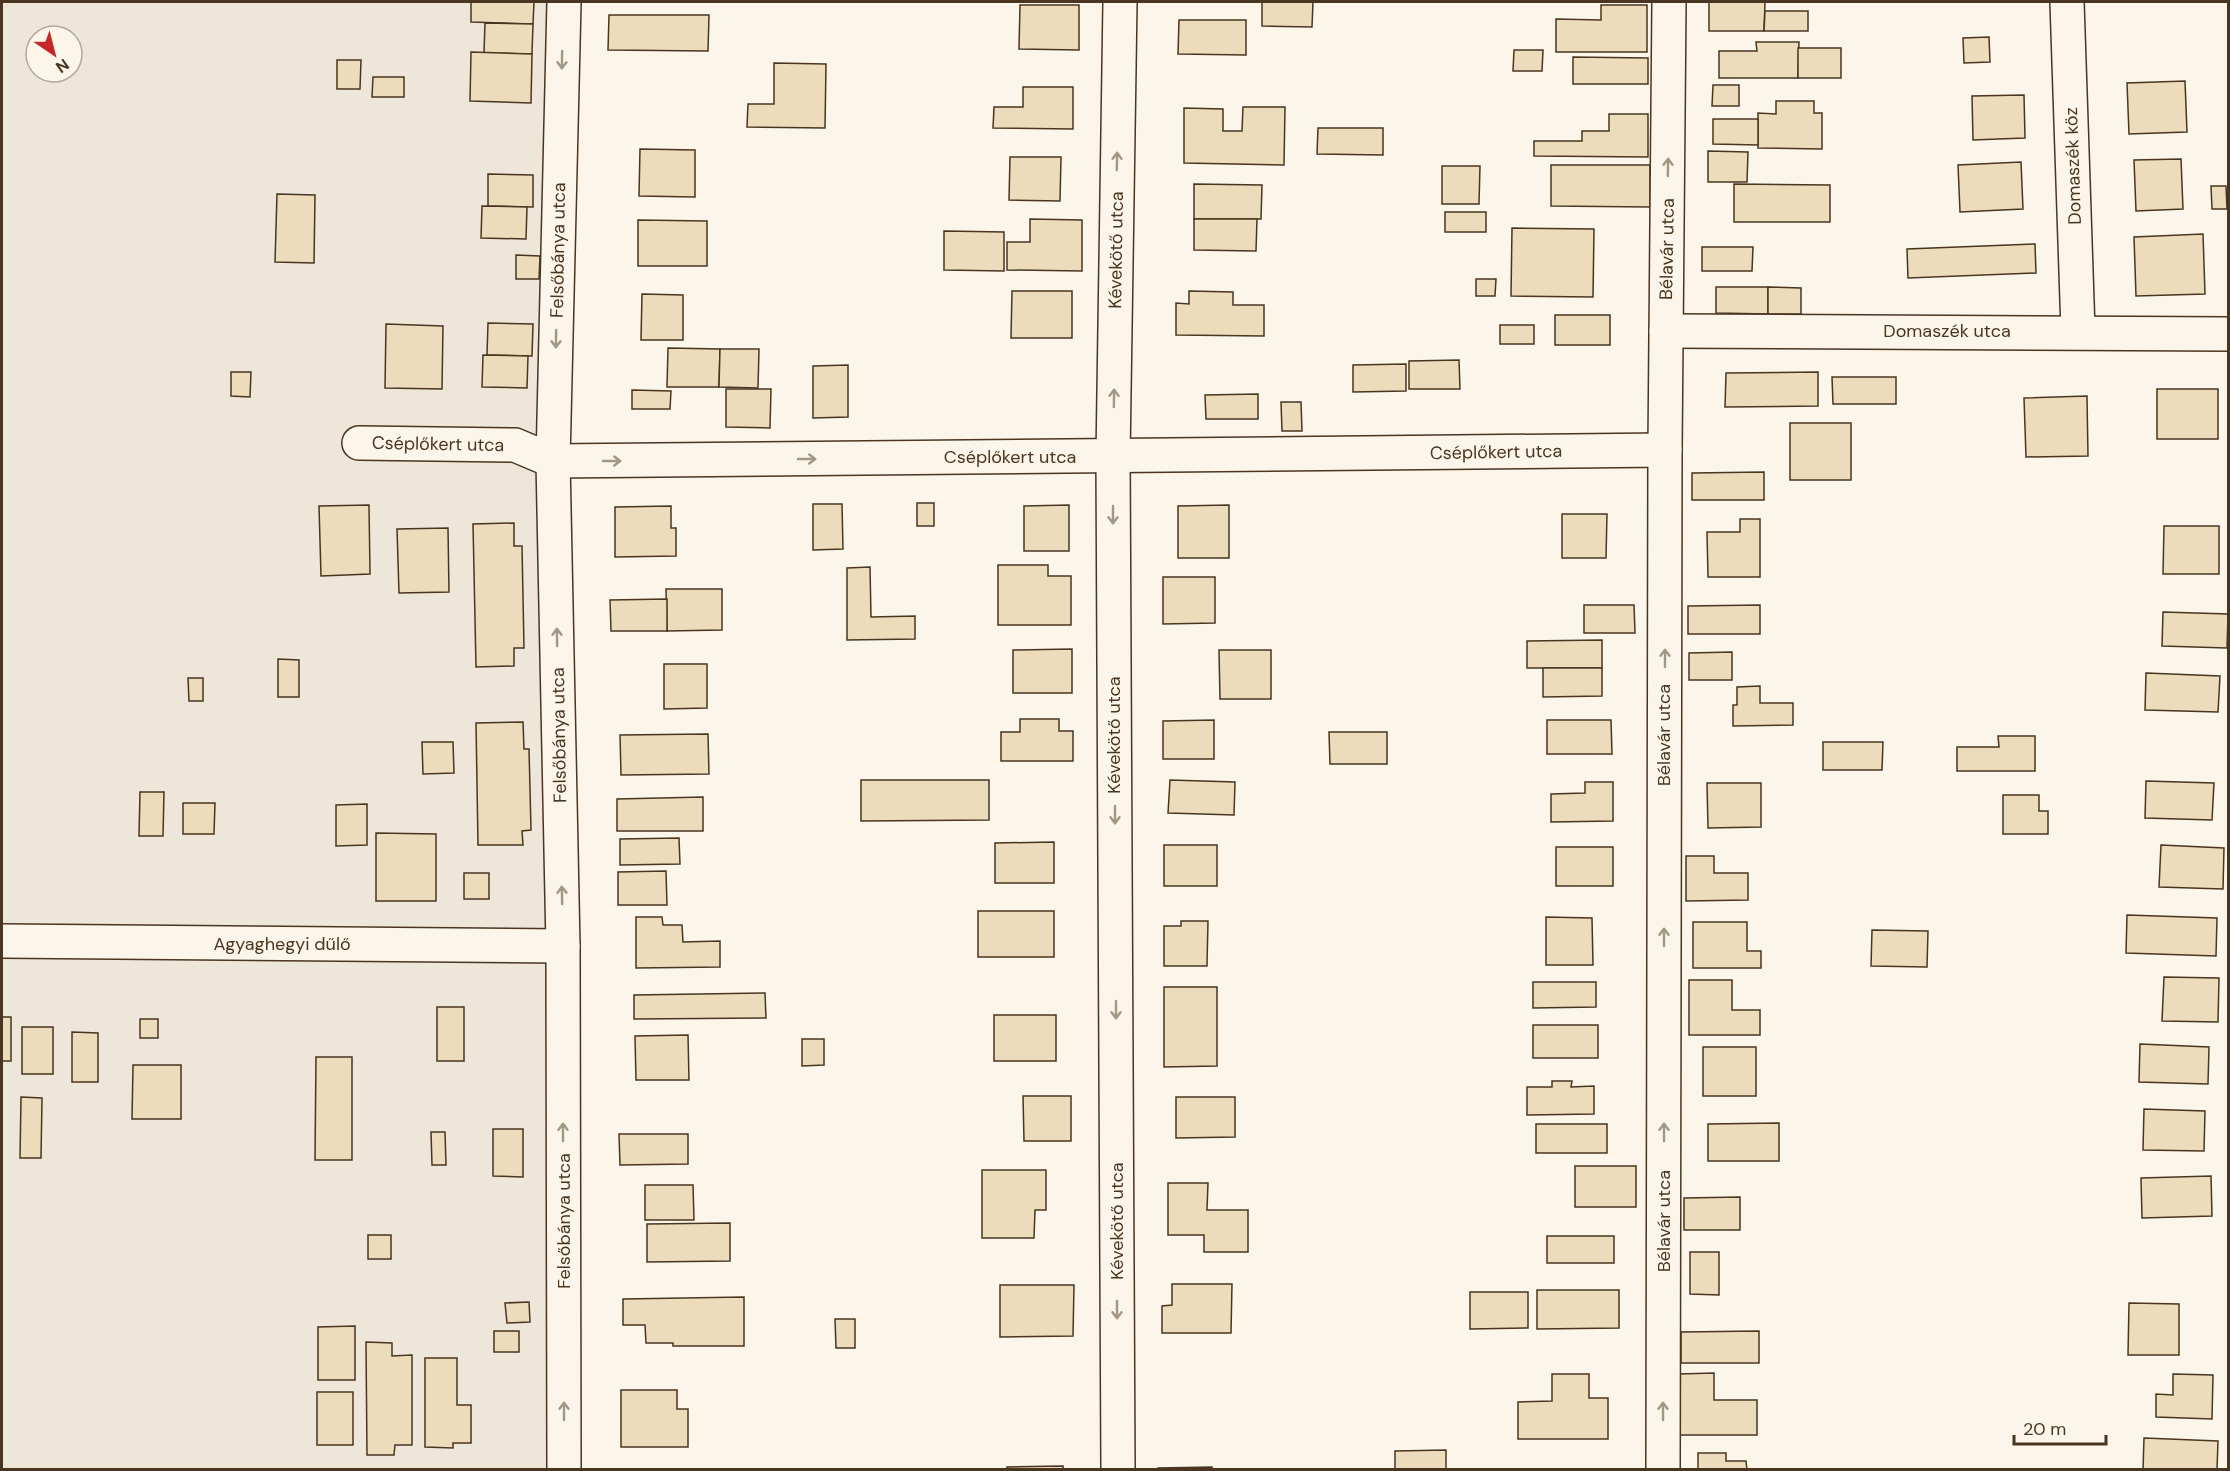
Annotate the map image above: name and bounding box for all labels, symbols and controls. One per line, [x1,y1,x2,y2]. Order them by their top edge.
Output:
north arrow [24,24,84,84]
one-way arrow [557,49,568,69]
text: N [52,54,73,78]
street label: Domaszék köz [2059,107,2087,225]
one-way arrow [1111,152,1123,172]
one-way arrow [1662,158,1673,178]
street label: Felsőbánya utca [545,182,571,318]
street label: Kévekötő utca [1103,191,1129,309]
street label: Bélavár utca [1654,198,1680,300]
street label: Domaszék utca [1883,319,2011,343]
one-way arrow [550,328,562,348]
one-way arrow [1108,389,1120,409]
street label: Cséplőkert utca [372,431,504,457]
street label: Cséplőkert utca [1430,439,1562,465]
street label: Cséplőkert utca [944,445,1076,469]
one-way arrow [796,453,816,465]
one-way arrow [601,455,621,467]
one-way arrow [1107,505,1119,525]
one-way arrow [551,628,562,648]
one-way arrow [1659,649,1671,669]
street label: Felsőbánya utca [546,667,572,803]
street label: Kévekötő utca [1102,676,1126,794]
street label: Bélavár utca [1652,684,1676,786]
one-way arrow [1109,805,1121,825]
one-way arrow [556,886,568,906]
one-way arrow [1658,928,1670,948]
street label: Agyaghegyi dűlő [213,932,351,956]
one-way arrow [1110,1000,1122,1020]
one-way arrow [557,1123,569,1143]
one-way arrow [1658,1123,1670,1143]
street label: Felsőbánya utca [552,1153,576,1289]
street label: Kévekötő utca [1105,1162,1129,1280]
street label: Bélavár utca [1652,1170,1676,1272]
one-way arrow [1111,1300,1123,1320]
one-way arrow [558,1402,570,1422]
one-way arrow [1657,1402,1669,1422]
scale bar [2014,1408,2106,1446]
text: 20 m [2023,1417,2066,1441]

